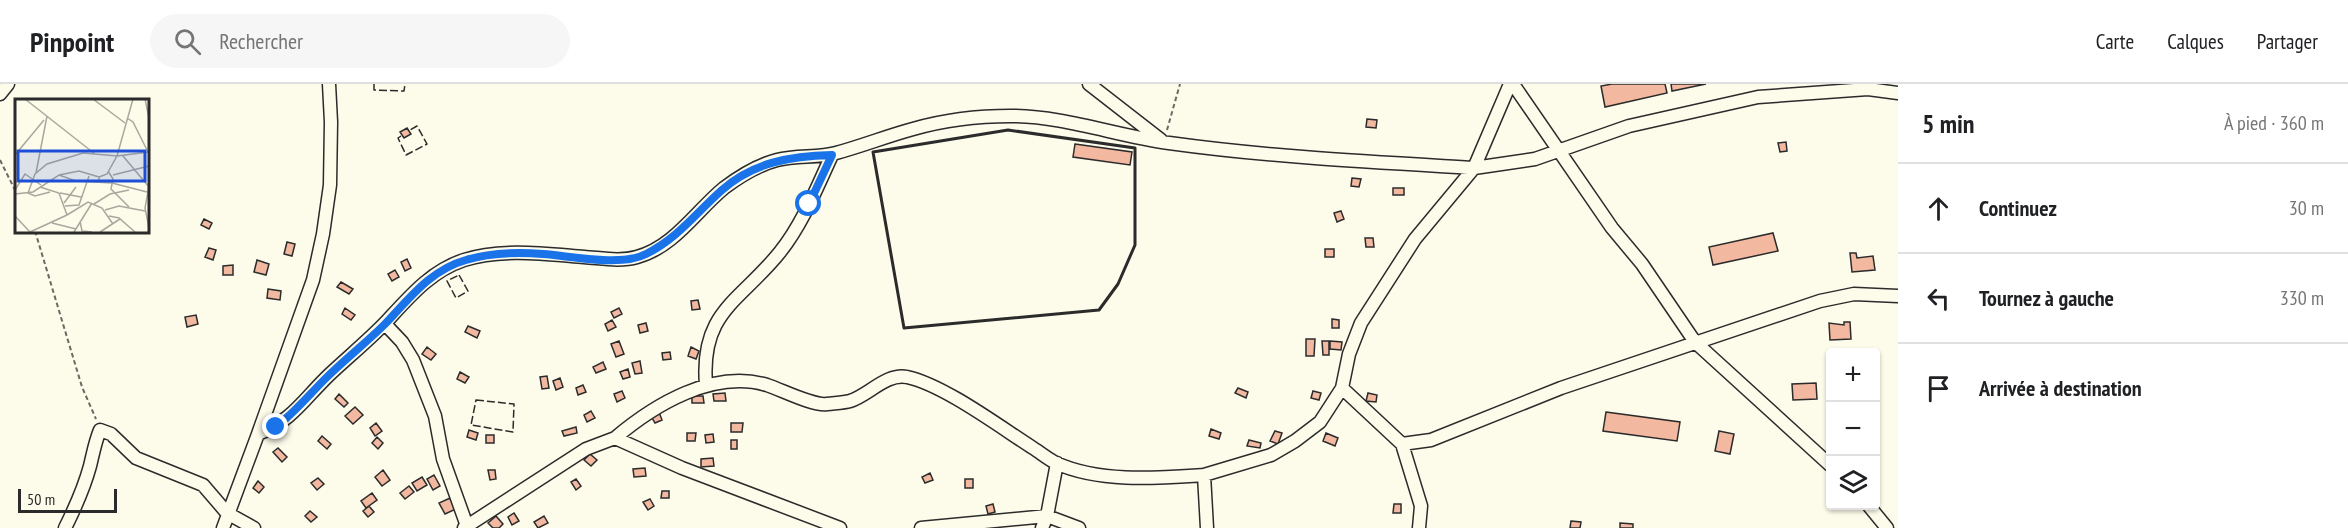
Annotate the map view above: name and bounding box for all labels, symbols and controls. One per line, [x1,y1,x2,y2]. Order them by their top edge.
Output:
search box [150,14,570,68]
text: Pinpoint [30,23,114,60]
icon: search [171,25,204,58]
text: Rechercher [219,27,303,55]
text: Carte [2096,28,2134,55]
text: Calques [2167,28,2224,55]
text: Partager [2257,28,2318,55]
inset map [15,99,148,232]
text: 5 min [1922,107,1975,140]
text: À pied · 360 m [2224,110,2324,136]
route start [795,190,821,216]
icon: ahead [1922,192,1955,225]
text: Continuez [1979,194,2057,222]
text: 30 m [2289,195,2324,221]
icon: left [1922,282,1955,315]
text: Tournez à gauche [1979,284,2114,312]
text: 330 m [2280,285,2324,311]
map controls [1826,348,1880,510]
button: + [1826,348,1880,402]
icon: arrive [1922,372,1955,405]
text: Arrivée à destination [1979,374,2142,402]
button: − [1826,402,1880,456]
route end [262,413,288,439]
button: layers [1826,456,1880,510]
scale bar [18,486,117,514]
text: 50 m [27,489,55,509]

